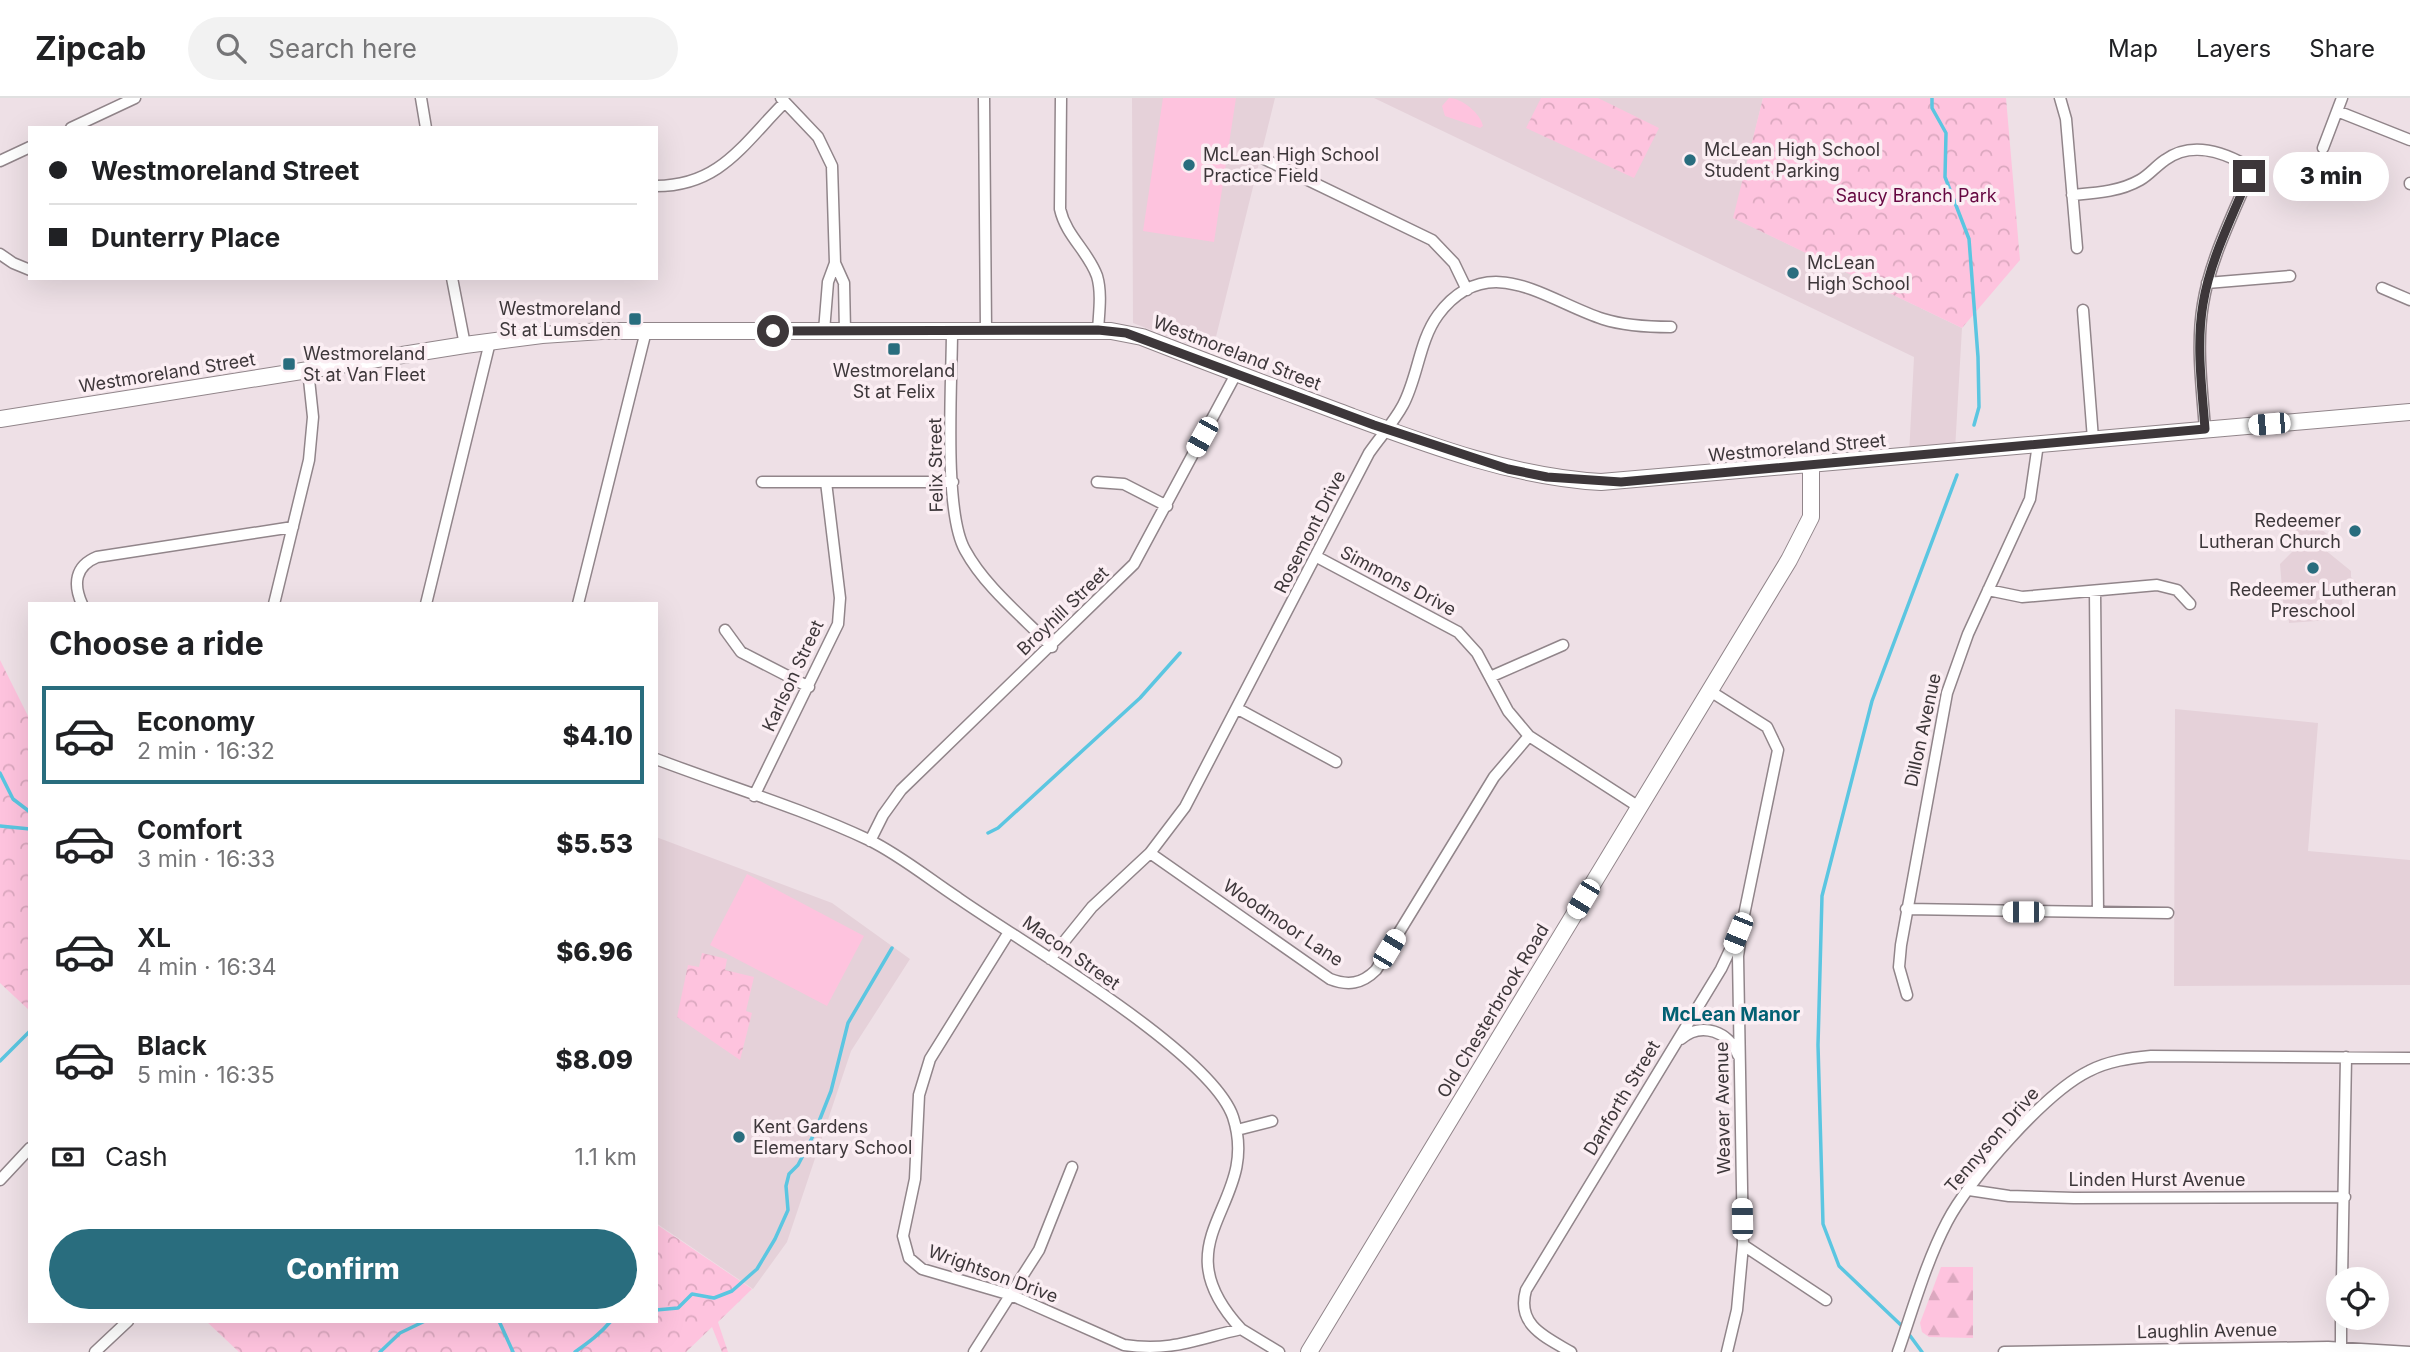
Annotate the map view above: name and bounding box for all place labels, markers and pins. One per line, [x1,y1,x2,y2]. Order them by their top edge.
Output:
place label: McLean High School Student Parking [1704,139,1880,181]
place label: McLean High School Practice Field [1203,144,1379,186]
marker: McLean High School Student Parking [1682,152,1698,168]
marker: McLean High School Practice Field [1181,157,1197,173]
place label: McLean High School [1807,252,1910,294]
marker: McLean High School [1785,265,1801,281]
place label: Westmoreland St at Lumsden [499,298,621,340]
marker: Westmoreland St at Lumsden [627,311,643,327]
marker: Westmoreland St at Felix [886,341,902,357]
place label: Westmoreland St at Van Fleet [303,343,426,385]
marker: Westmoreland St at Van Fleet [281,356,297,372]
place label: Westmoreland St at Felix [833,360,955,402]
place label: Redeemer Lutheran Church [2199,510,2341,552]
marker: Redeemer Lutheran Church [2347,523,2363,539]
marker: Redeemer Lutheran Preschool [2305,560,2321,576]
place label: Redeemer Lutheran Preschool [2229,579,2397,621]
place label: Kent Gardens Elementary School [753,1116,912,1158]
marker: Kent Gardens Elementary School [731,1129,747,1145]

